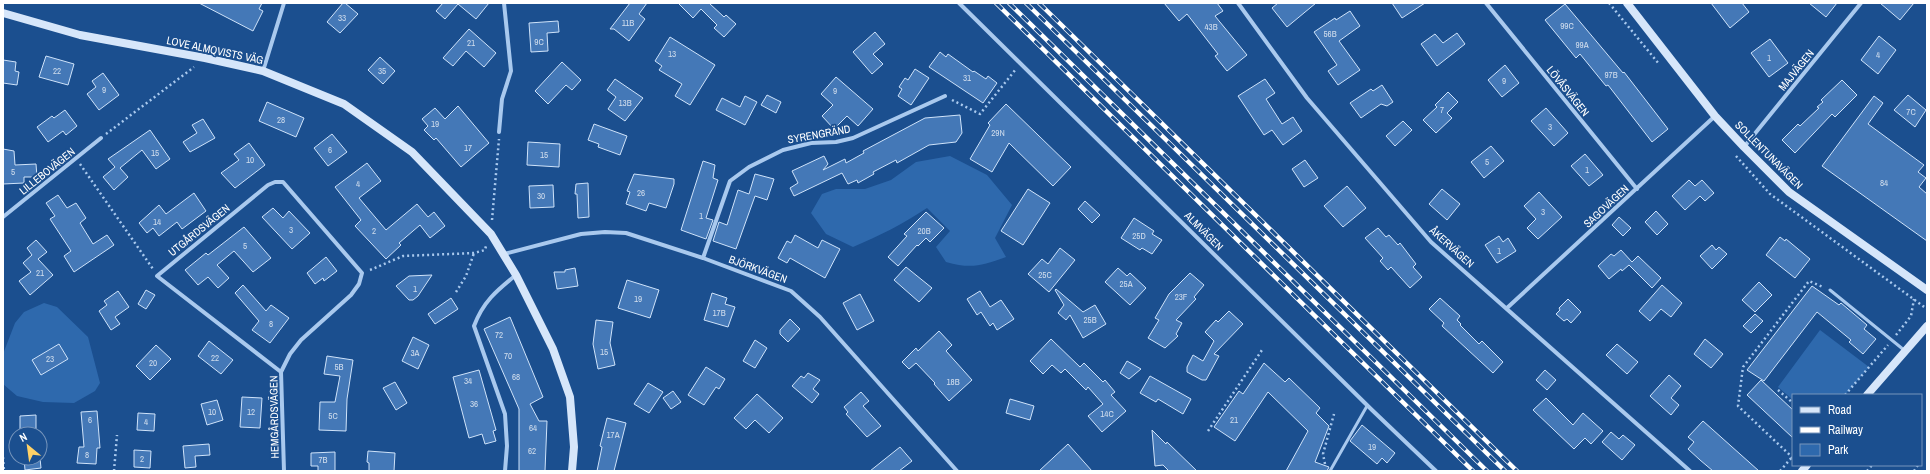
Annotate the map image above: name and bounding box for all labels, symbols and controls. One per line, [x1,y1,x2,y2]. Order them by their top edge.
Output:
house number: 33 [338,12,346,24]
house number: 11B [622,17,634,29]
house number: 99C [1560,20,1574,32]
house number: 43B [1204,21,1218,33]
house number: 56B [1323,28,1337,40]
street label: LOVE ALMQVISTS VÄG [165,33,265,67]
house number: 9C [534,36,544,48]
house number: 21 [467,37,475,49]
house number: 99A [1575,39,1589,51]
street label: MAJVÄGEN [1775,47,1817,93]
house number: 13 [668,48,676,60]
house number: 4 [1876,49,1880,61]
house number: 1 [1767,52,1771,64]
street label: LÖVÅSVÄGEN [1544,63,1592,119]
house number: 22 [53,65,61,77]
house number: 35 [378,65,386,77]
house number: 97B [1604,69,1618,81]
house number: 31 [963,72,971,84]
house number: 9 [1502,75,1506,87]
house number: 9 [102,84,106,96]
house number: 9 [833,85,837,97]
house number: 13B [618,97,632,109]
house number: 7 [1440,104,1444,116]
house number: 7C [1906,106,1916,118]
house number: 28 [277,114,285,126]
house number: 19 [431,118,439,130]
street label: SOLLENTUNAVÄGEN [1732,118,1806,192]
house number: 3 [1548,121,1552,133]
street label: SYRENGRÄND [786,122,852,146]
house number: 29N [991,127,1005,139]
house number: 17 [464,142,472,154]
street label: LILLEBOVÄGEN [16,144,78,198]
house number: 6 [328,144,332,156]
house number: 15 [151,147,159,159]
house number: 15 [540,149,548,161]
house number: 10 [246,154,254,166]
house number: 5 [1485,156,1489,168]
house number: 1 [1585,164,1589,176]
house number: 5 [11,166,15,178]
house number: 84 [1880,177,1888,189]
house number: 4 [356,178,360,190]
street label: SAGOVÄGEN [1580,181,1632,231]
house number: 26 [637,187,645,199]
house number: 30 [537,190,545,202]
street label: UTGÅRDSVÄGEN [165,201,233,259]
house number: 3 [1541,206,1545,218]
street label: ALMVÄGEN [1181,208,1226,253]
house number: 1 [699,210,703,222]
house number: 14 [153,216,161,228]
street label: ÅKERVÄGEN [1426,223,1477,271]
house number: 3 [289,224,293,236]
house number: 2 [372,225,376,237]
house number: 20B [917,225,931,237]
house number: 25D [1132,230,1146,242]
house number: 5 [243,240,247,252]
house number: 1 [1497,245,1501,257]
street label: BJÖRKVÄGEN [727,252,789,286]
house number: 21 [36,267,44,279]
house number: 25C [1038,269,1052,281]
house number: 25A [1119,278,1133,290]
house number: 1 [413,283,417,295]
house number: 23F [1175,291,1188,303]
house number: 19 [634,293,642,305]
house number: 17B [712,307,726,319]
house number: 25B [1083,314,1097,326]
house number: 8 [269,318,273,330]
house number: 72 [495,329,503,341]
house number: 15 [600,346,608,358]
house number: 3A [410,347,420,359]
house number: 70 [504,350,512,362]
house number: 22 [211,352,219,364]
house number: 23 [46,353,54,365]
house number: 20 [149,357,157,369]
house number: 5B [334,361,344,373]
house number: 68 [512,371,520,383]
street label: HEMGÅRDSVÄGEN [266,375,282,459]
house number: 34 [464,375,472,387]
house number: 18B [946,376,960,388]
legend [1792,394,1922,466]
house number: 36 [470,398,478,410]
text: Road [1828,402,1852,418]
house number: 10 [208,406,216,418]
house number: 12 [247,406,255,418]
house number: 14C [1100,408,1114,420]
house number: 5C [328,410,338,422]
house number: 6 [88,414,92,426]
house number: 21 [1230,414,1238,426]
house number: 4 [144,416,148,428]
house number: 64 [529,422,537,434]
text: Railway [1828,422,1863,438]
north arrow [8,426,48,466]
house number: 17A [606,429,620,441]
text: N [17,430,29,445]
house number: 19 [1368,441,1376,453]
text: Park [1828,442,1848,458]
house number: 62 [528,445,536,457]
house number: 8 [85,449,89,461]
house number: 2 [140,453,144,465]
house number: 7B [318,454,328,466]

